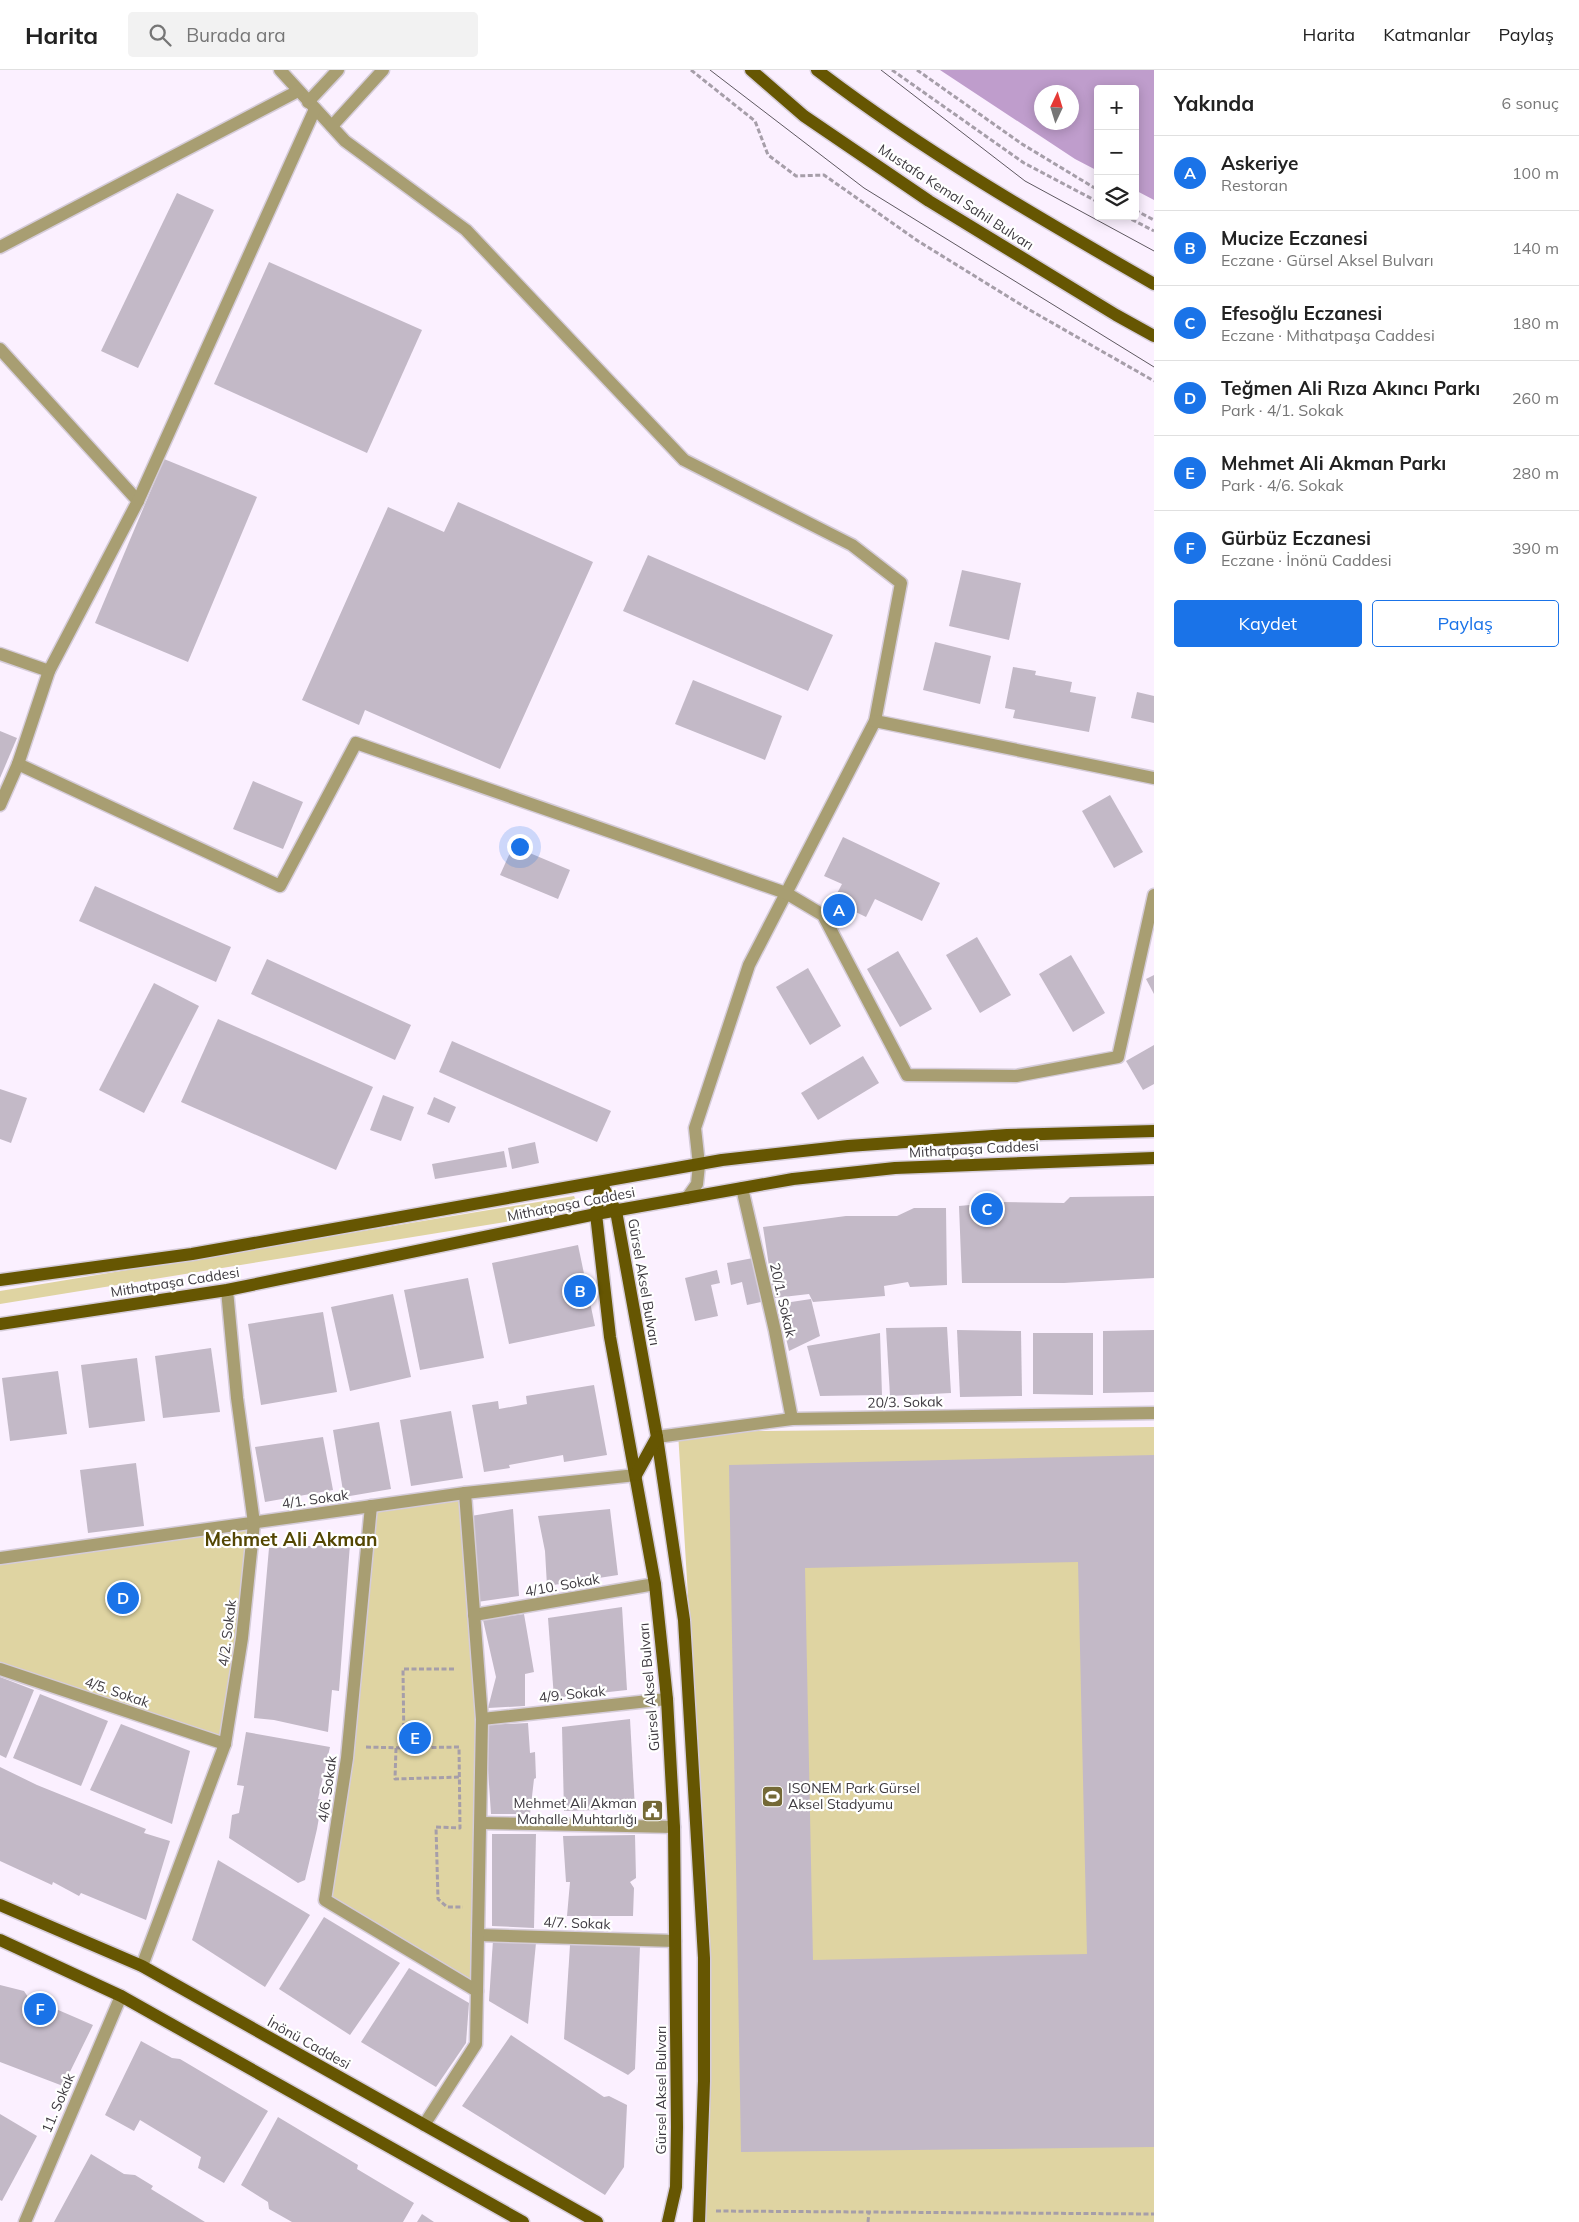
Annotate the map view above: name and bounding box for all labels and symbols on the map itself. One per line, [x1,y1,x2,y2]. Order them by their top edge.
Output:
north arrow [1034,85,1079,130]
street label: Mustafa Kemal Sahil Bulvarı [875,140,1037,254]
your location [507,834,533,860]
pin: A [823,891,855,929]
street label: Mithatpaşa Caddesi [909,1137,1039,1161]
street label: Mithatpaşa Caddesi [505,1183,637,1225]
pin: C [971,1190,1003,1228]
street label: Gürsel Aksel Bulvarı [624,1217,664,1347]
street label: 20/1. Sokak [766,1261,800,1340]
street label: Mithatpaşa Caddesi [109,1263,241,1301]
pin: B [564,1272,596,1310]
street label: 20/3. Sokak [867,1392,944,1412]
street label: 4/1. Sokak [281,1485,350,1513]
district label: Mehmet Ali Akman [205,1527,377,1551]
street label: 4/10. Sokak [523,1569,602,1600]
pin: D [107,1579,139,1617]
street label: 4/2. Sokak [214,1598,240,1667]
street label: Gürsel Aksel Bulvarı [634,1622,664,1752]
street label: 4/5. Sokak [82,1673,152,1712]
street label: 4/9. Sokak [538,1681,607,1706]
pin: E [399,1719,431,1757]
street label: 4/6. Sokak [313,1754,341,1823]
place label: ISONEM Park Gürsel Aksel Stadyumu [788,1779,920,1813]
sports icon: ISONEM Park Gürsel Aksel Stadyumu [760,1784,784,1808]
place label: Mehmet Ali Akman Mahalle Muhtarlığı [514,1794,637,1828]
public building icon: Mehmet Ali Akman Mahalle Muhtarlığı [641,1799,665,1823]
street label: 4/7. Sokak [543,1913,612,1933]
pin: F [24,1990,56,2028]
street label: İnönü Caddesi [264,2013,354,2073]
street label: Gürsel Aksel Bulvarı [652,2026,670,2154]
street label: 11. Sokak [37,2070,79,2136]

